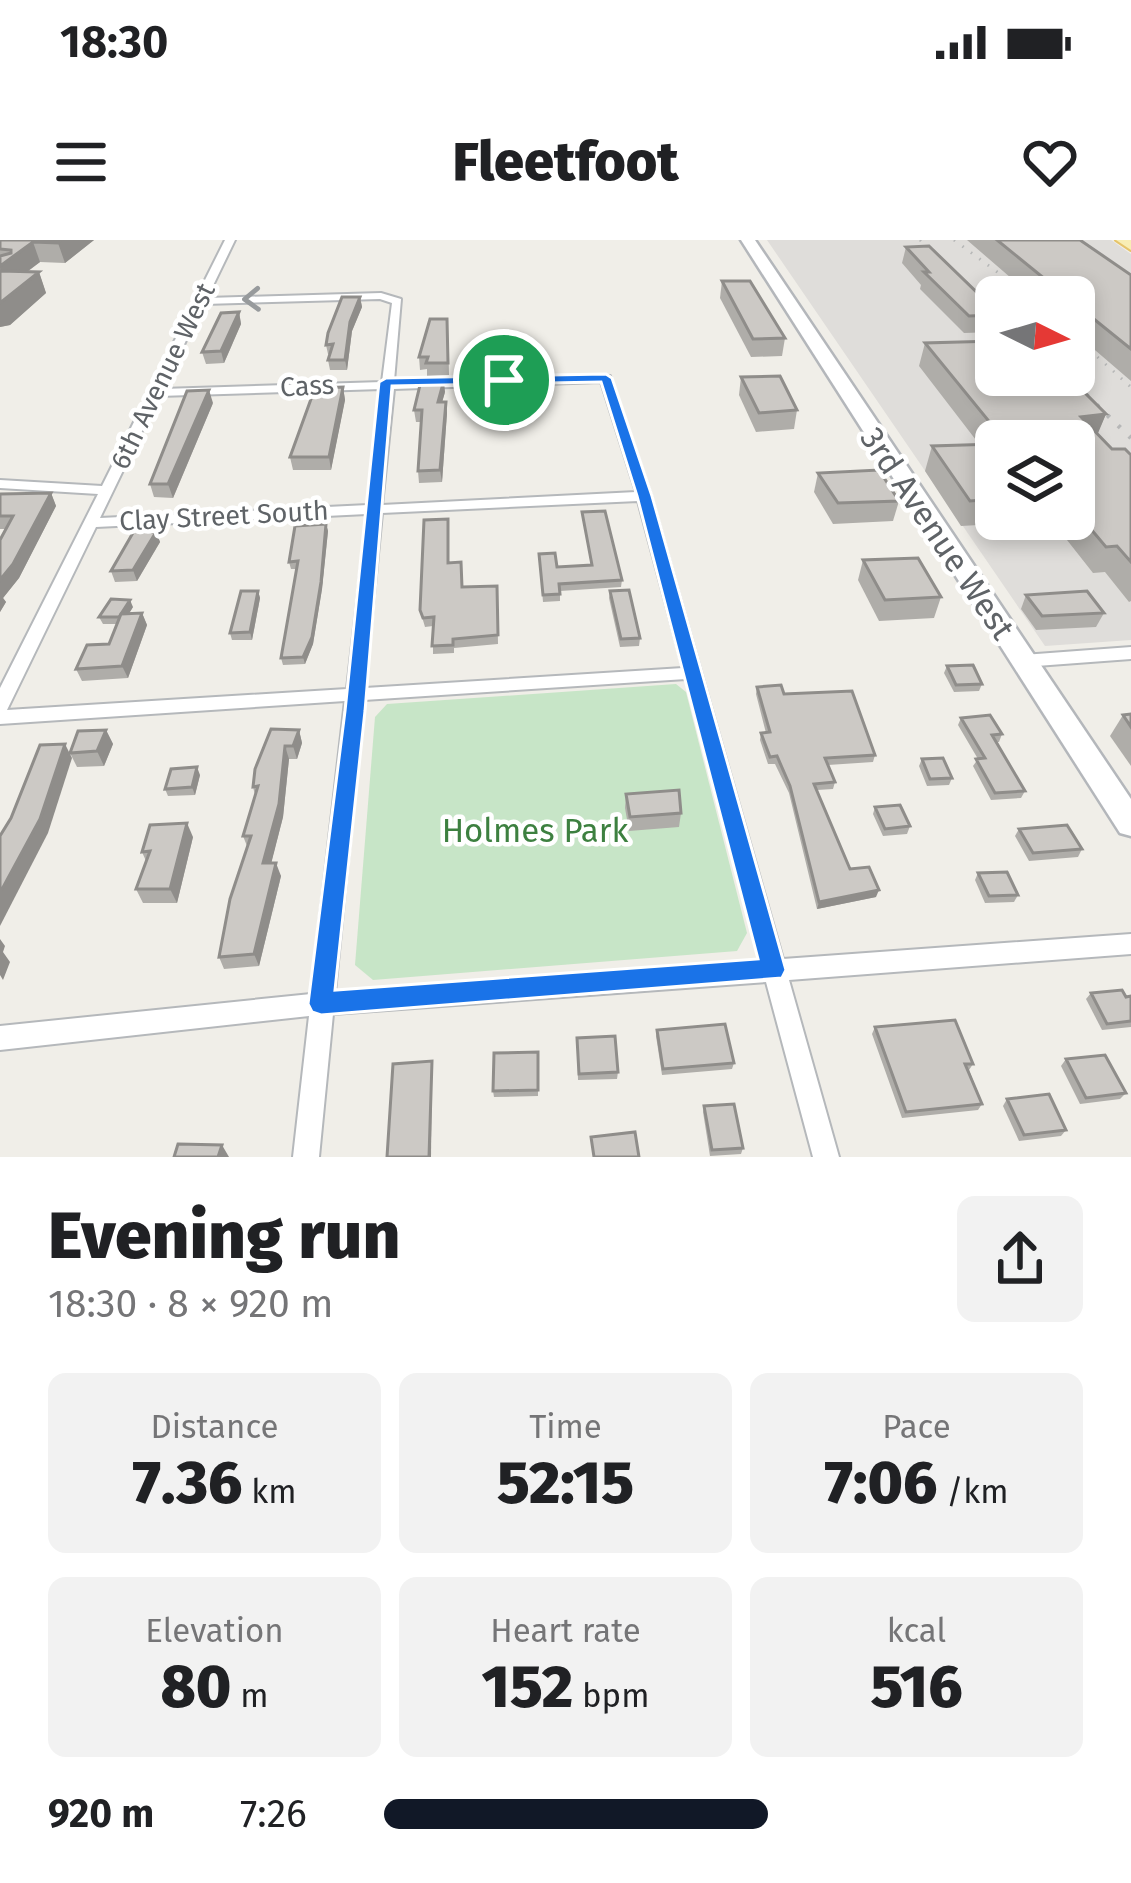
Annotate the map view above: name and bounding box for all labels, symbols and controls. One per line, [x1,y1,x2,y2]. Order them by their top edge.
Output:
text: 18:30 [60,15,168,69]
icon: menu [48,129,114,195]
icon: heart [1017,129,1083,195]
text: Fleetfoot [452,130,679,194]
north arrow [975,276,1095,396]
map controls [975,276,1095,540]
street label: 6th Avenue West [104,278,222,474]
one-way arrow [242,286,261,312]
pin [453,329,555,431]
icon: arrive [471,347,537,413]
street label: Cass [279,369,335,403]
street label: 3rd Avenue West [851,420,1023,647]
button: layers [975,420,1095,540]
street label: Clay Street South [119,495,329,537]
park label: Holmes Park [442,811,628,851]
text: Evening run [48,1196,400,1275]
button: share [957,1196,1083,1322]
text: 18:30 · 8 × 920 m [48,1281,333,1327]
text: Distance [150,1407,279,1447]
text: Time [529,1407,602,1447]
text: Pace [882,1407,951,1447]
text: 7.36 [133,1447,242,1519]
text: 52:15 [497,1447,634,1519]
text: 7:06 [824,1447,937,1519]
text: km [242,1472,296,1512]
text: /km [937,1472,1009,1512]
text: Elevation [145,1611,284,1651]
text: Heart rate [490,1611,641,1651]
text: kcal [887,1611,946,1651]
text: 80 [160,1651,232,1723]
text: 152 [482,1651,573,1723]
text: 516 [870,1651,963,1723]
text: m [232,1676,269,1716]
text: bpm [573,1676,649,1716]
text: 920 m [48,1791,154,1837]
text: 7:26 [240,1791,307,1837]

